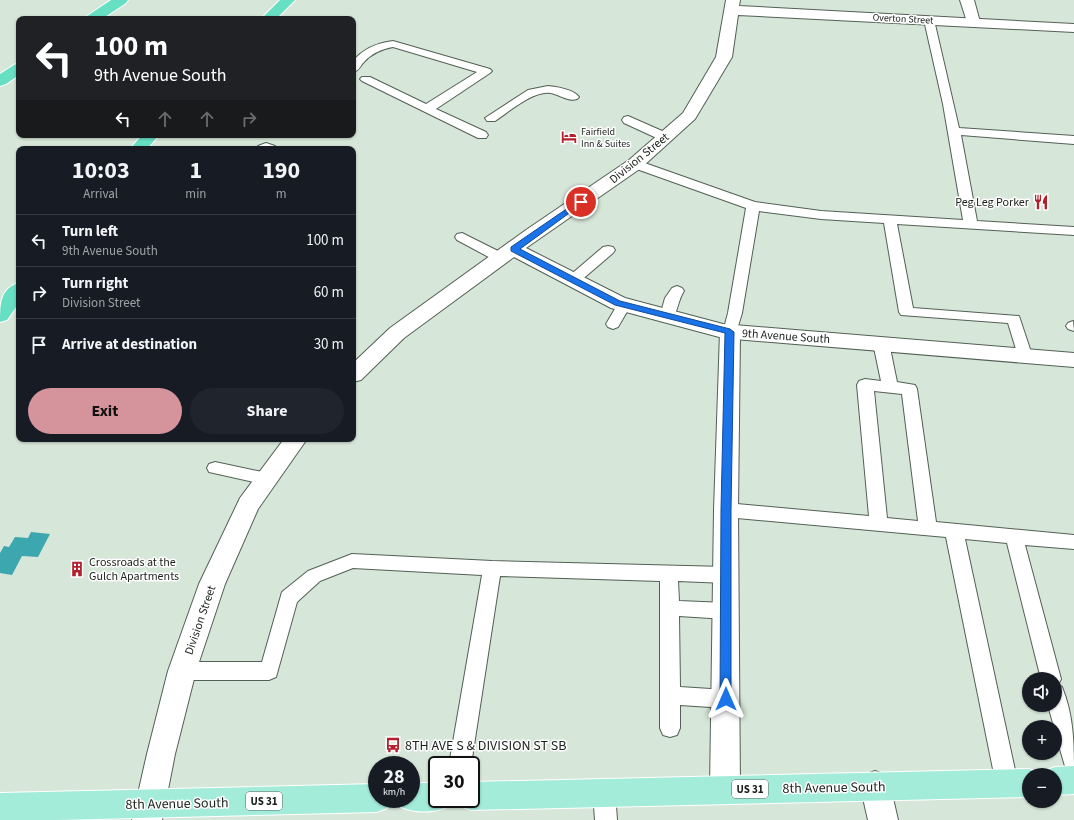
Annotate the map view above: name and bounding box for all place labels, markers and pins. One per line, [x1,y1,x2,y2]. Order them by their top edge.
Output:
place label: Fairfield Inn & Suites [581,125,630,151]
hotel icon: Fairfield Inn & Suites [560,128,578,146]
pin [564,185,598,219]
restaurant icon: Peg Leg Porker [1032,193,1050,211]
place label: Peg Leg Porker [955,194,1030,211]
place label: Crossroads at the Gulch Apartments [89,554,179,585]
building icon: Crossroads at the Gulch Apartments [68,560,86,578]
bus stop icon: 8TH AVE S & DIVISION ST SB [384,736,402,754]
place label: 8TH AVE S & DIVISION ST SB [405,736,567,756]

